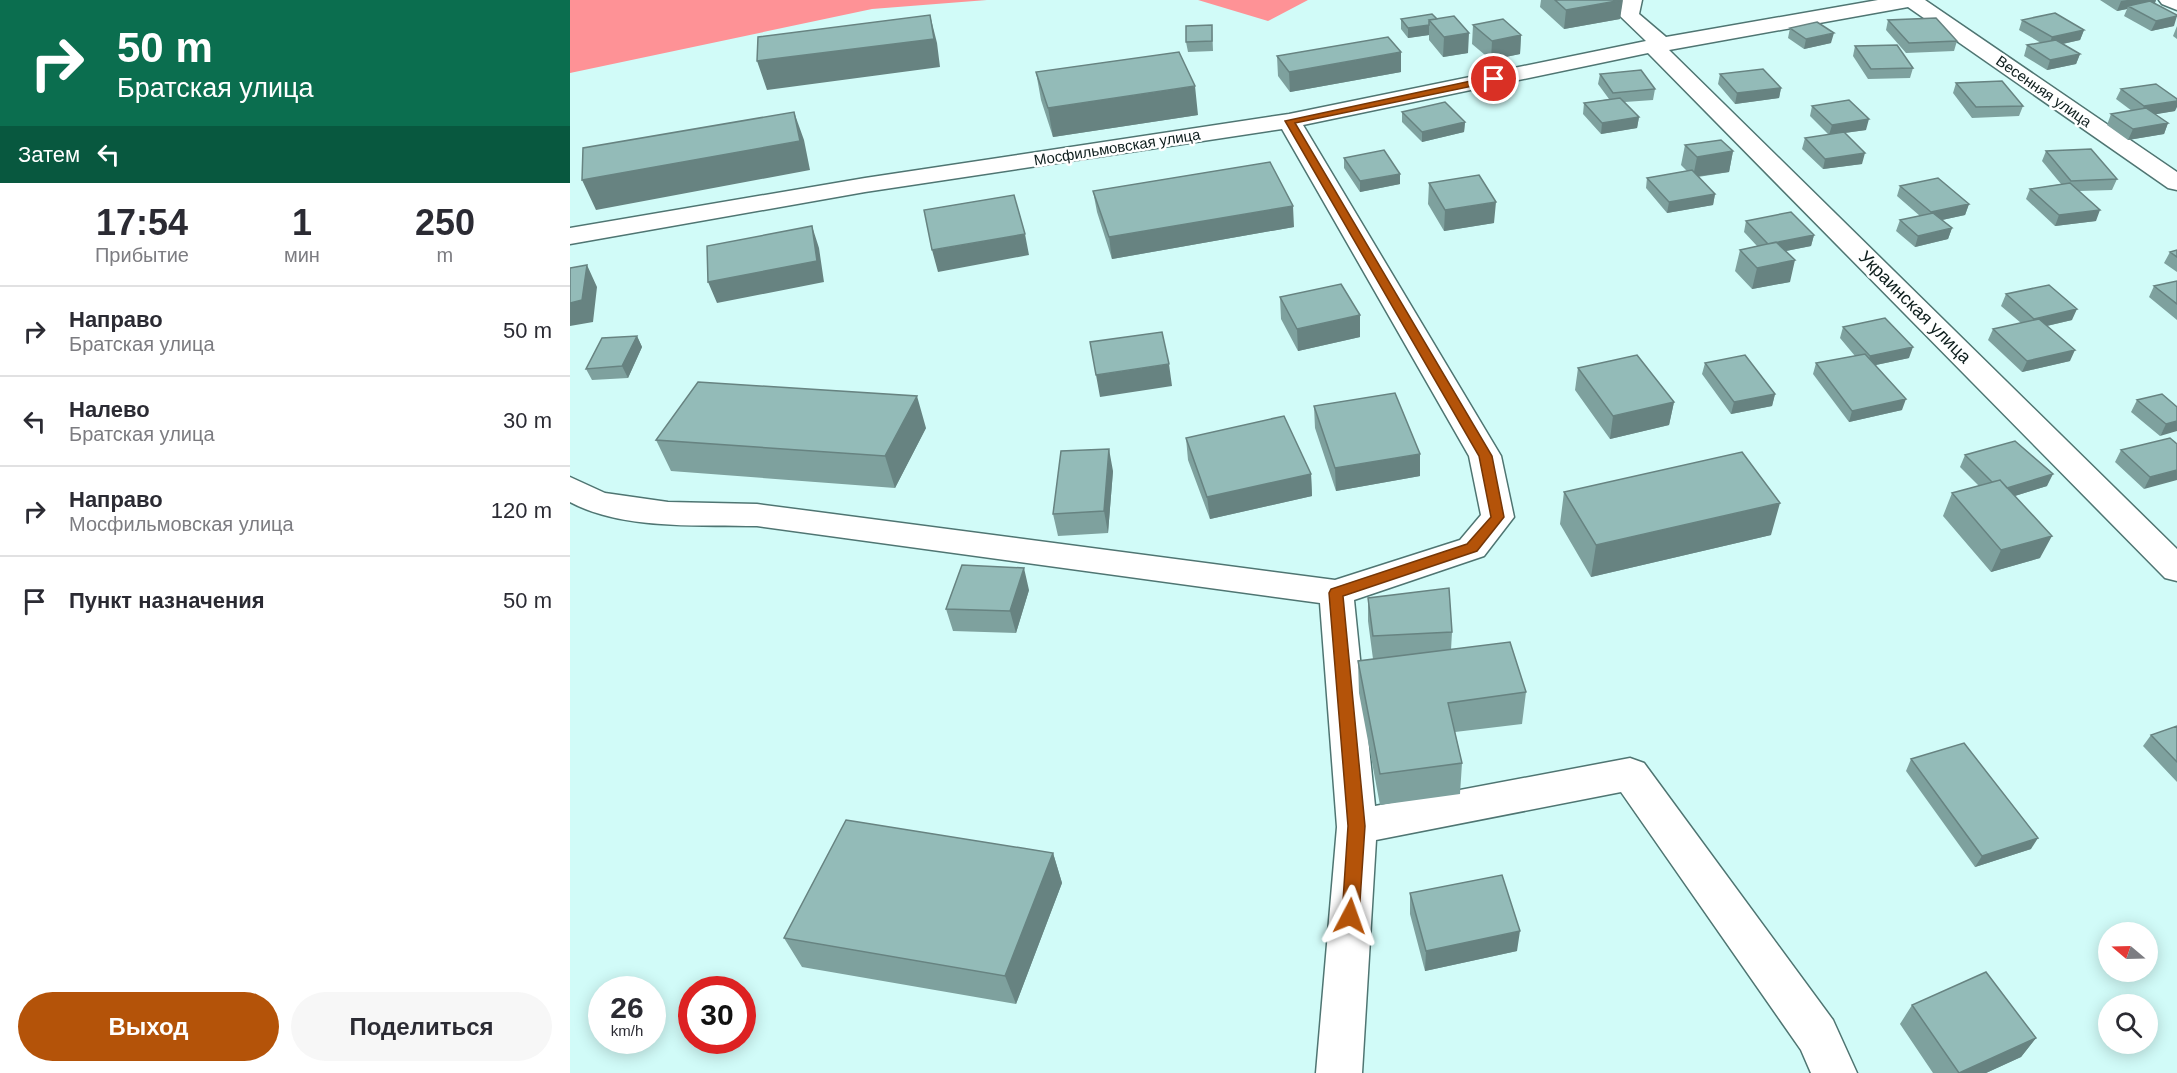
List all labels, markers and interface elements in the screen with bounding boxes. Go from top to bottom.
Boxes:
icon: right [18,24,96,102]
text: 50 m [117,24,213,71]
street label: Весенняя улица [1993,52,2095,131]
pin [1468,53,1519,104]
icon: arrive [1477,62,1510,95]
text: Братская улица [117,73,314,103]
street label: Мосфильмовская улица [1032,125,1202,169]
icon: left [92,138,125,171]
text: Затем [18,142,80,167]
text: 17:54 [96,202,188,243]
text: 1 [292,202,312,243]
text: 250 [415,202,475,243]
text: Прибытие [95,244,189,266]
text: мин [284,244,320,266]
text: m [437,244,453,266]
street label: Украинская улица [1855,247,1976,368]
text: Направо [69,307,163,332]
icon: right [18,315,51,348]
text: 50 m [503,318,552,343]
text: Братская улица [69,333,215,355]
text: Налево [69,397,150,422]
icon: left [18,405,51,438]
text: 30 m [503,408,552,433]
text: Братская улица [69,423,215,445]
text: Направо [69,487,163,512]
icon: right [18,495,51,528]
text: 120 m [491,498,552,523]
text: Мосфильмовская улица [69,513,294,535]
icon: arrive [18,585,51,618]
text: Пункт назначения [69,588,265,613]
text: 50 m [503,588,552,613]
position arrow [1318,884,1382,948]
north arrow [2098,922,2158,982]
map controls [2098,922,2158,1054]
speed limit sign: 30 [678,976,756,1054]
text: 26 [610,991,644,1024]
button: Выход [18,992,279,1061]
button: Поделиться [291,992,552,1061]
button: search [2098,994,2158,1054]
text: km/h [611,1022,643,1039]

